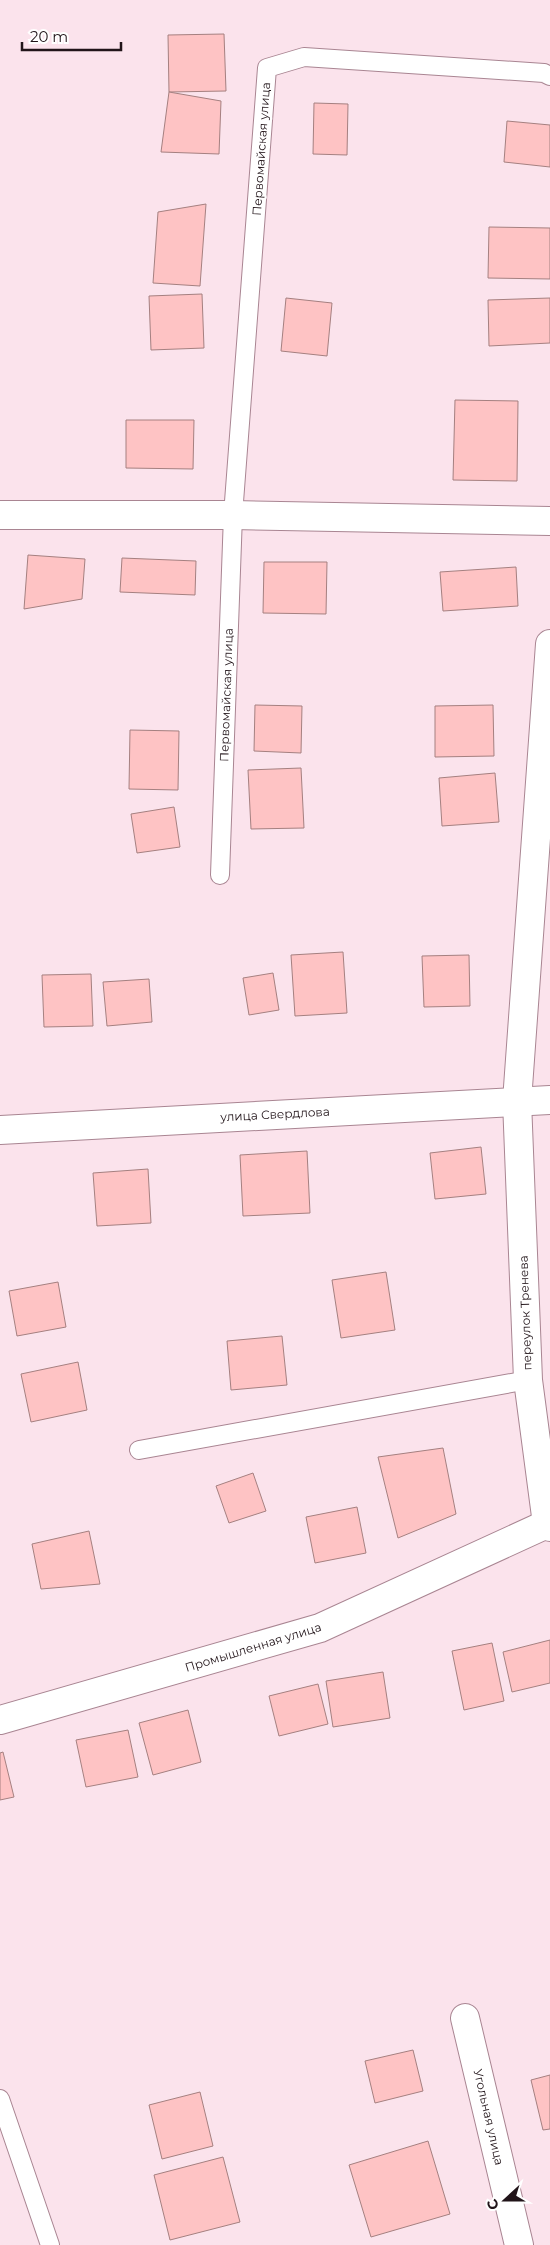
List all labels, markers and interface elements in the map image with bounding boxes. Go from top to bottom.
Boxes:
scale bar [22,20,121,52]
text: 20 m [30,27,68,46]
street label: Первомайская улица [249,82,273,216]
street label: Первомайская улица [216,628,236,762]
street label: улица Свердлова [219,1104,330,1124]
street label: переулок Тренева [515,1255,535,1371]
street label: Промышленная улица [183,1619,323,1675]
street label: Угольная улица [471,2068,507,2166]
north arrow [480,2175,530,2225]
text: С [483,2197,503,2213]

